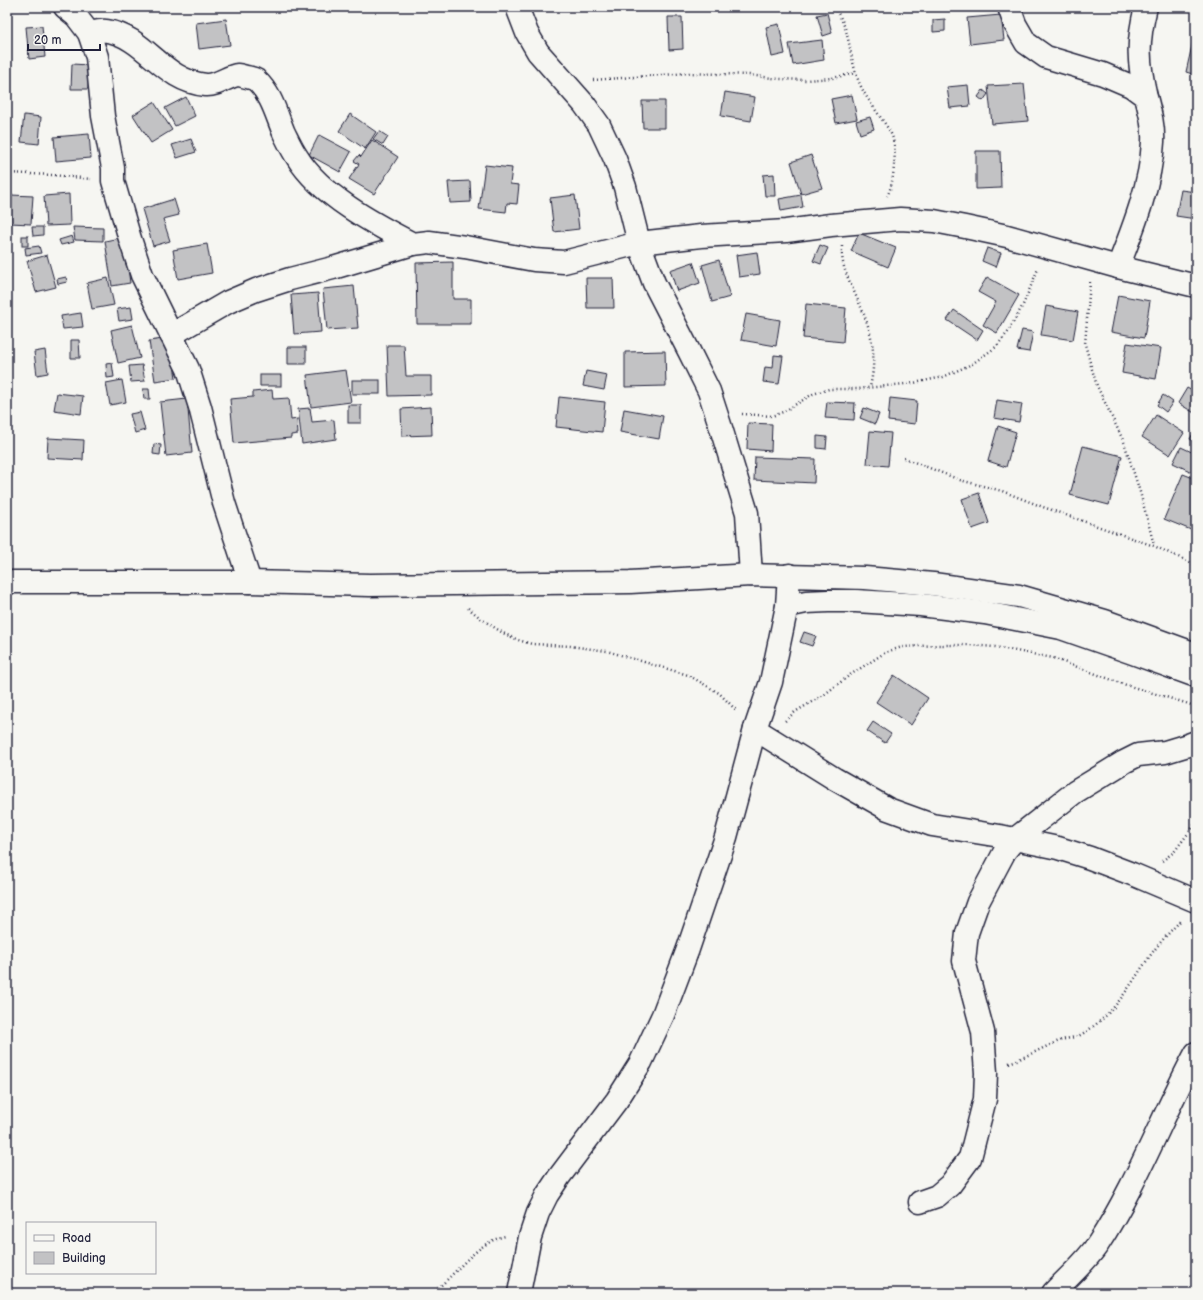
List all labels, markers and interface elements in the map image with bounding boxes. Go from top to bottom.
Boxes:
scale bar [28,26,100,52]
text: 20 m [34,33,61,48]
legend [26,1222,156,1274]
text: Road [62,1231,91,1246]
text: Building [62,1251,106,1266]

